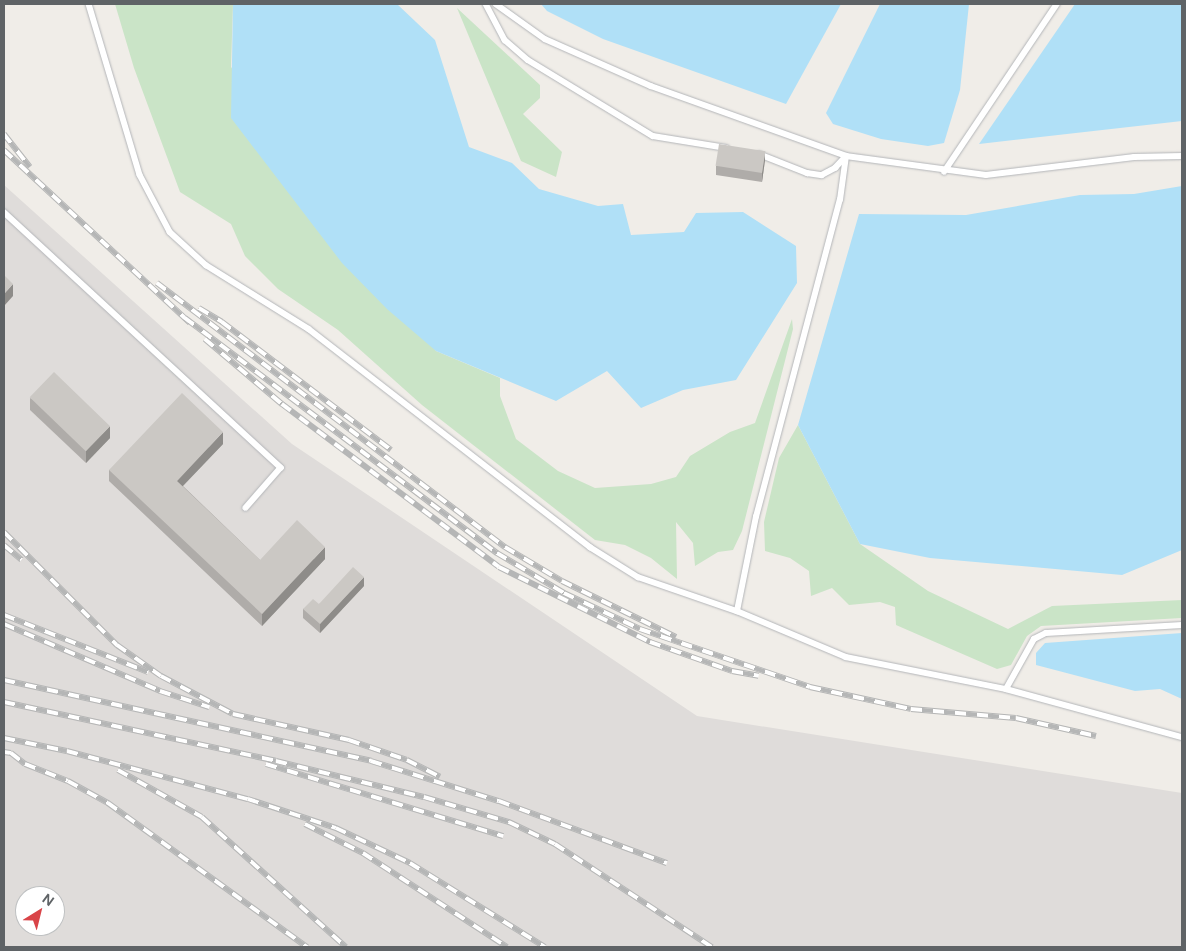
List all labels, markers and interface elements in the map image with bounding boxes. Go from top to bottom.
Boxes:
north arrow [15,886,65,936]
text: N [39,889,58,910]

